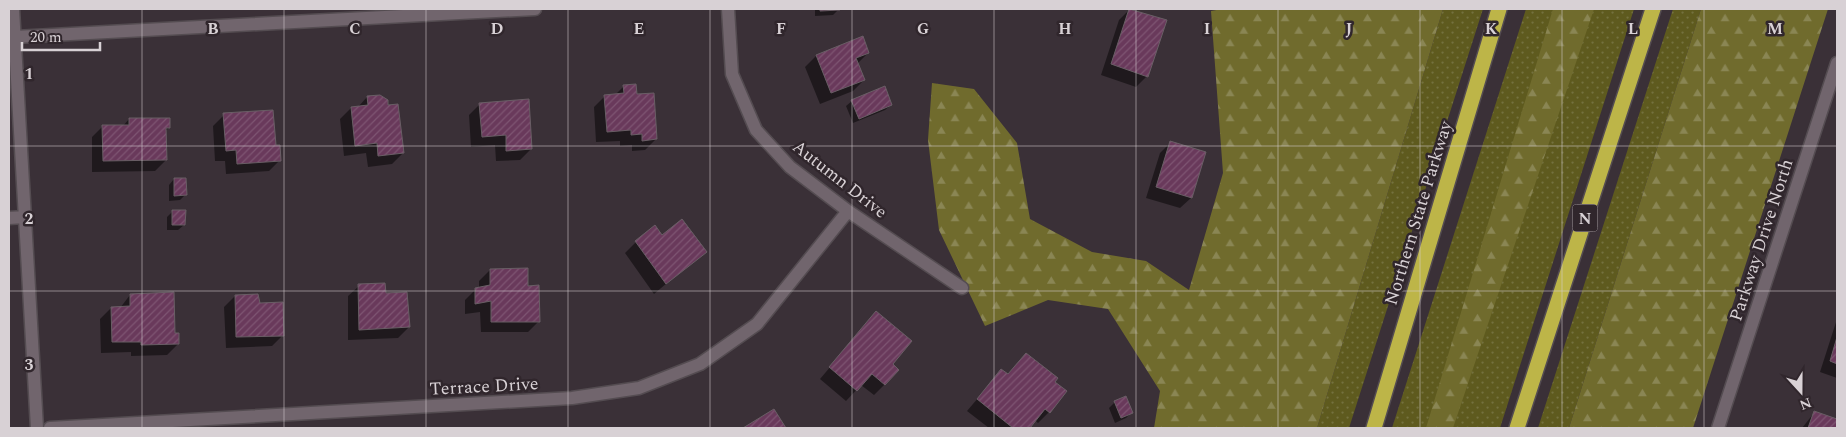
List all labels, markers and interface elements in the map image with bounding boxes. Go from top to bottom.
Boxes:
text: B [207,17,219,41]
text: C [349,17,361,41]
text: D [491,17,504,41]
text: E [634,17,644,41]
text: F [776,17,786,41]
text: G [917,17,929,41]
text: H [1058,17,1072,41]
text: I [1204,17,1210,41]
text: J [1346,17,1353,41]
text: K [1485,17,1498,41]
text: L [1628,17,1638,41]
text: M [1767,17,1783,41]
scale bar [22,20,100,52]
text: 20 m [30,26,62,49]
text: 1 [25,62,33,86]
street label: Northern State Parkway [1378,116,1460,309]
street label: Autumn Drive [786,134,893,225]
street label: Parkway Drive North [1722,156,1800,325]
road number: N [1572,204,1598,232]
text: 2 [25,207,34,231]
text: 3 [25,353,34,377]
north arrow [1776,367,1826,417]
street label: Terrace Drive [429,370,539,403]
text: N [1796,392,1815,416]

